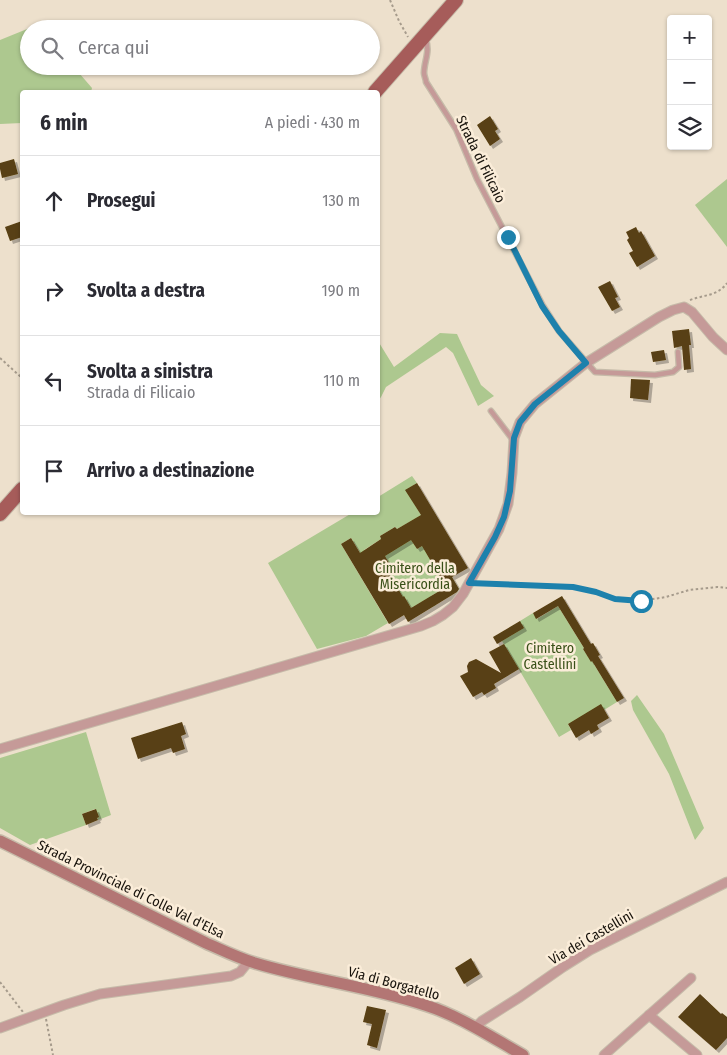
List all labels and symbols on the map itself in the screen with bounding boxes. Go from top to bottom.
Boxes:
street label: Strada di Filicaio [452,113,509,206]
route end [497,226,520,249]
park label: Cimitero della Misericordia [375,560,455,593]
route start [630,590,653,613]
park label: Cimitero Castellini [524,640,576,673]
street label: Strada Provinciale di Colle Val d'Elsa [34,837,227,942]
street label: Via dei Castellini [546,906,637,969]
street label: Via di Borgatello [346,963,441,1004]

